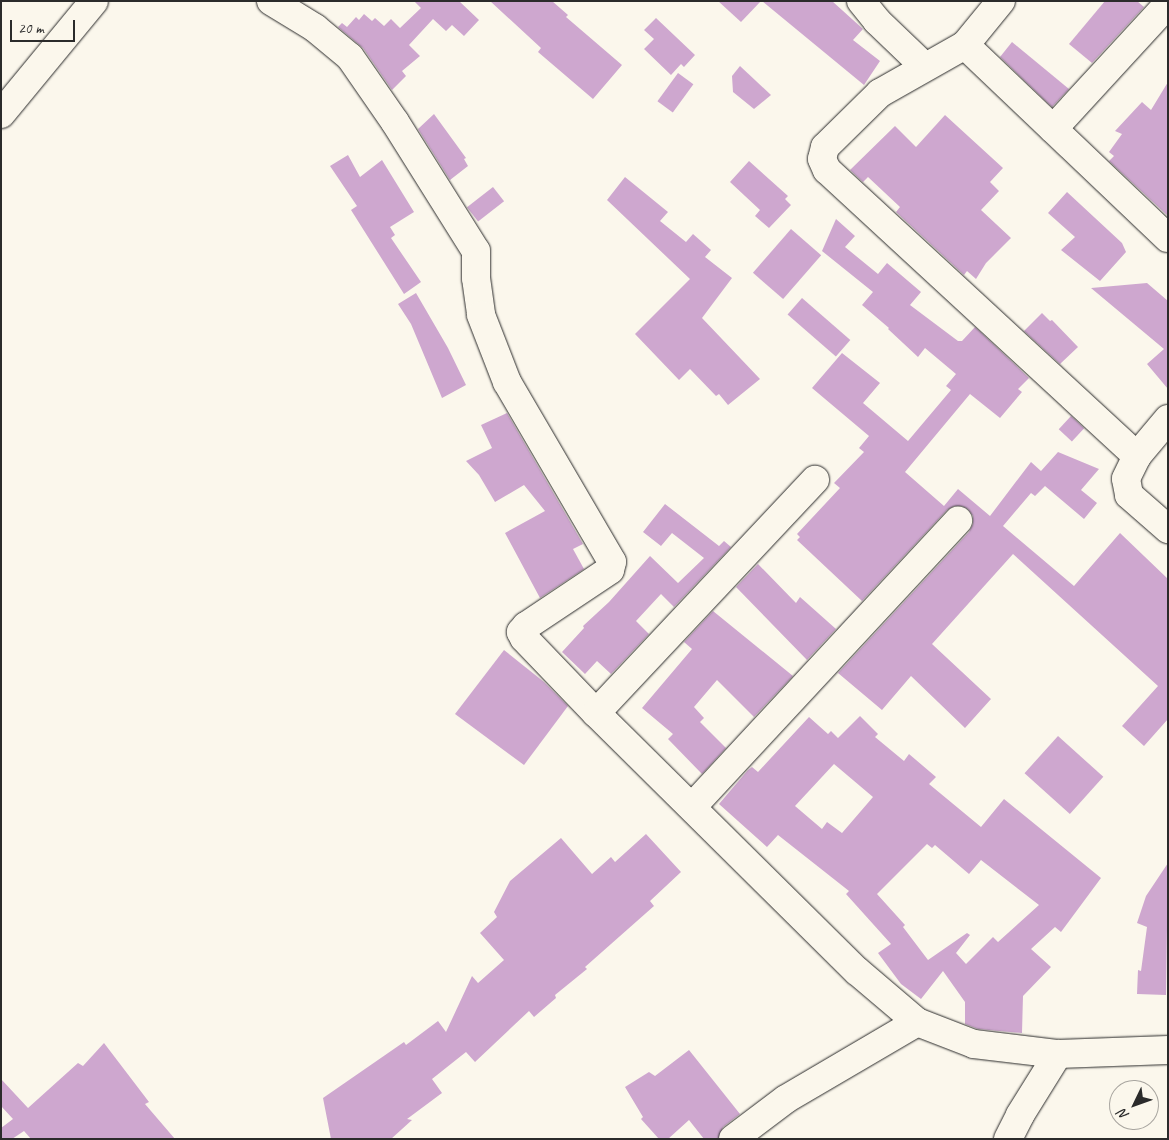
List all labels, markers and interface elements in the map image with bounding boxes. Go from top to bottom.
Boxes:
scale bar [12,10,78,42]
text: 20 m [18,19,44,38]
north arrow [1109,1080,1159,1130]
text: N [1114,1106,1132,1124]

